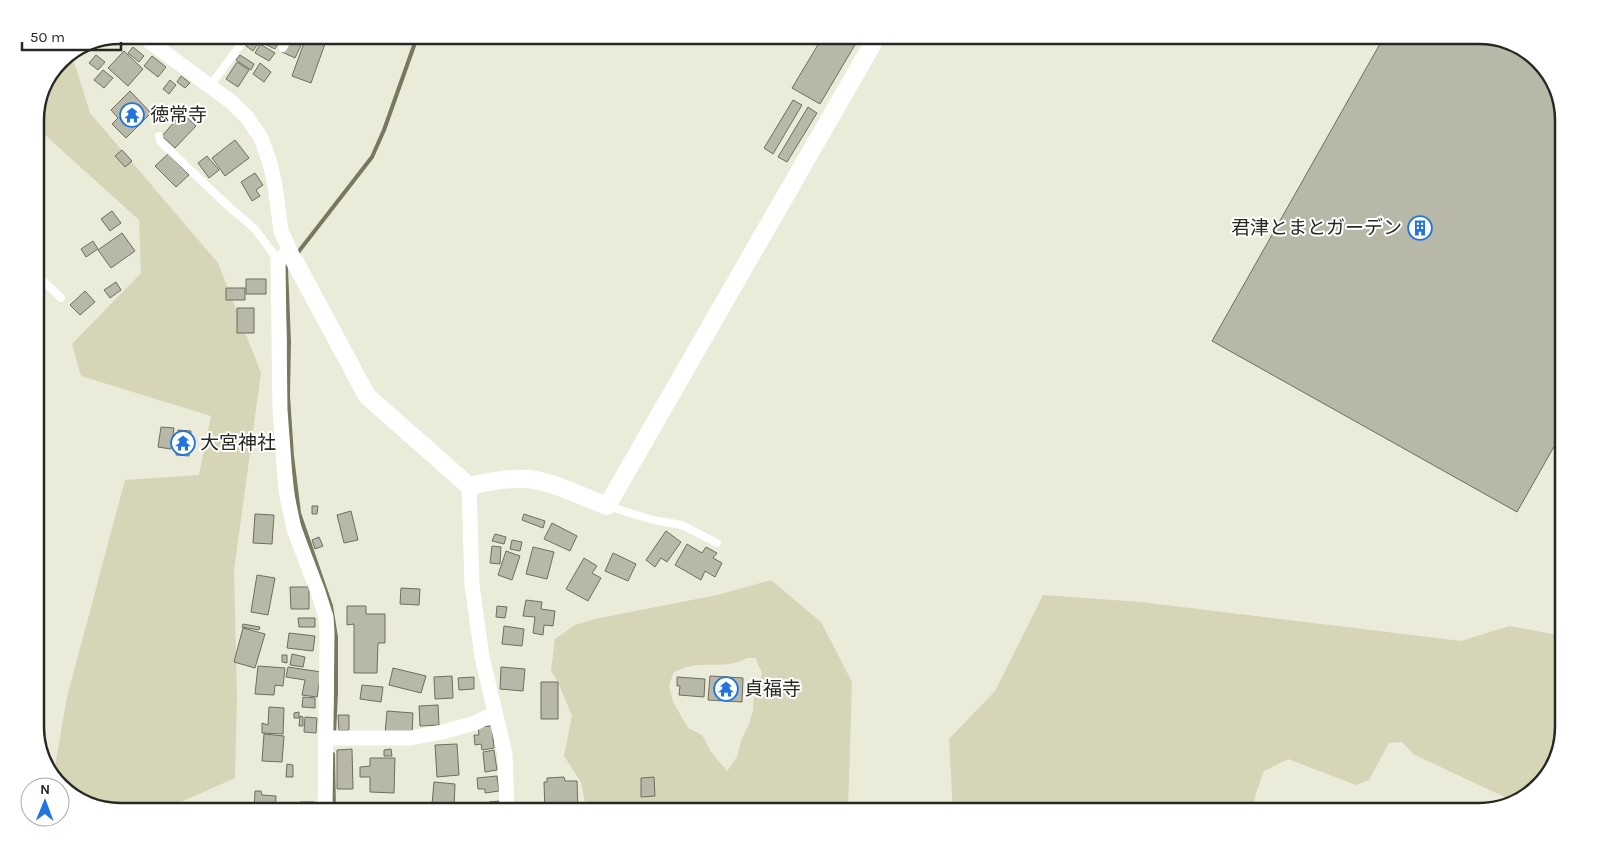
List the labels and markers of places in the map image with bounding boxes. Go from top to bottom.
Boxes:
temple icon: 徳常寺 [119,102,145,128]
place label: 徳常寺 [150,104,207,126]
building icon: 君津とまとガーデン [1407,215,1433,241]
place label: 君津とまとガーデン [1231,217,1402,239]
temple icon: 大宮神社 [170,430,196,456]
place label: 大宮神社 [200,432,276,454]
temple icon: 貞福寺 [713,676,739,702]
place label: 貞福寺 [744,678,801,700]

